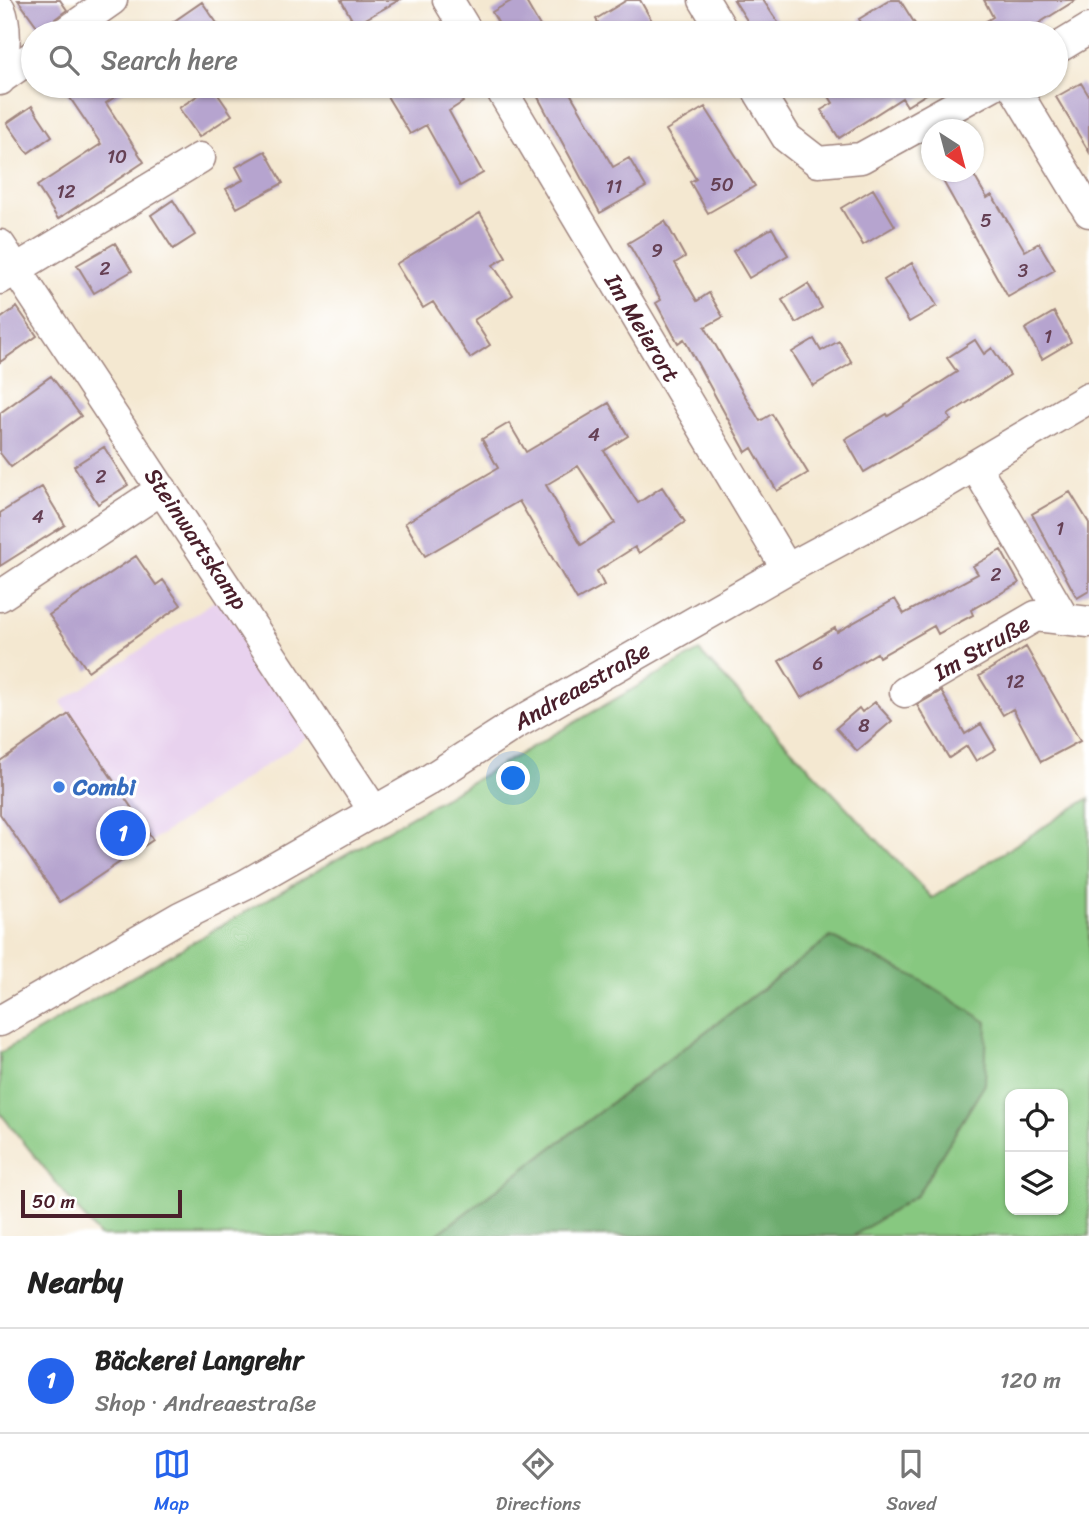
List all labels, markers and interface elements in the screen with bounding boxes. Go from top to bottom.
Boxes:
search box [21,21,1068,98]
text: Search here [101,37,238,83]
icon: search [45,41,83,79]
north arrow [921,119,984,182]
house number: 10 [107,140,127,173]
house number: 50 [710,168,734,201]
house number: 11 [606,170,622,203]
house number: 12 [56,175,76,208]
house number: 5 [980,204,992,237]
house number: 9 [651,234,663,267]
house number: 2 [100,252,111,285]
house number: 3 [1018,254,1029,287]
street label: Im Meierort [593,265,691,391]
house number: 1 [1044,320,1052,353]
house number: 4 [588,418,600,451]
street label: Steinwartskamp [133,459,259,619]
house number: 2 [96,460,107,493]
house number: 4 [32,500,44,533]
house number: 1 [1056,512,1064,545]
house number: 2 [991,558,1002,591]
street label: Im Struße [925,603,1039,693]
street label: Andreaestraße [505,630,659,742]
house number: 6 [813,647,823,680]
house number: 12 [1005,665,1025,698]
house number: 8 [858,709,870,742]
your location [496,761,530,795]
place label: Combi [72,767,137,808]
marker: Combi [51,779,67,795]
pin: 1 [100,807,146,859]
map controls [1005,1089,1068,1215]
button: locate [1005,1089,1068,1152]
button: layers [1005,1152,1068,1215]
text: 50 m [32,1185,75,1218]
scale bar [21,1187,182,1219]
text: Nearby [28,1255,123,1309]
text: Bäckerei Langrehr [95,1337,303,1383]
text: 1 [46,1360,56,1401]
text: 120 m [1000,1360,1061,1401]
text: Shop · Andreaestraße [95,1383,316,1424]
tab: Map [153,1445,191,1520]
tab: Directions [496,1445,581,1520]
tab: Saved [886,1445,936,1520]

